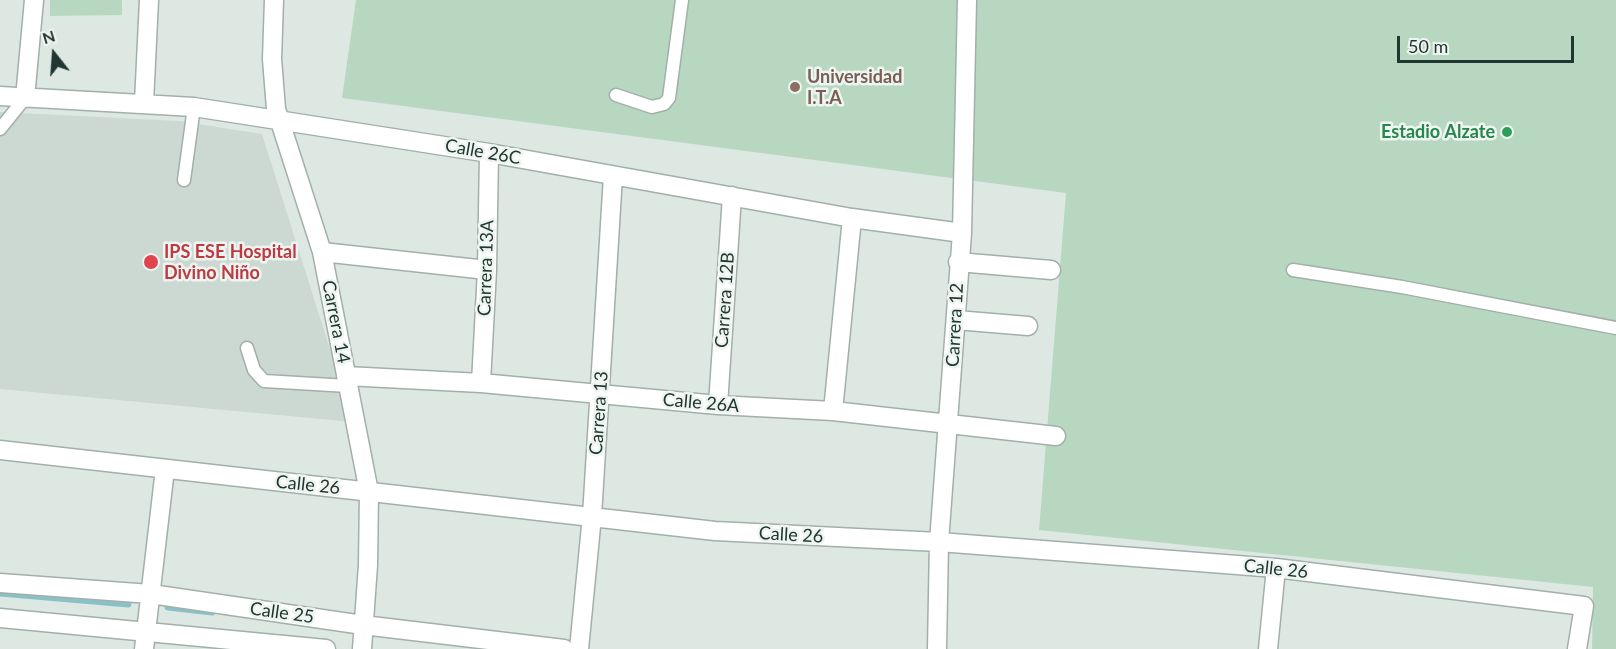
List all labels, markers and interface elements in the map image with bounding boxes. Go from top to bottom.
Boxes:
north arrow [24,24,84,84]
scale bar [1400,24,1577,62]
text: N [40,25,57,47]
text: 50 m [1408,35,1448,57]
place label: Universidad I.T.A [807,66,902,109]
marker: Universidad I.T.A [788,80,802,94]
place label: Estadio Alzate [1381,121,1495,143]
marker: Estadio Alzate [1500,125,1514,139]
street label: Calle 26C [443,135,523,169]
street label: Carrera 13A [474,220,498,316]
place label: IPS ESE Hospital Divino Niño [164,241,297,284]
street label: Carrera 12B [711,252,739,348]
marker: IPS ESE Hospital Divino Niño [142,253,160,271]
street label: Carrera 14 [317,279,355,365]
street label: Carrera 12 [942,282,968,368]
street label: Carrera 13 [585,370,613,456]
street label: Calle 26A [662,389,740,417]
street label: Calle 26 [275,471,341,499]
street label: Calle 26 [758,523,824,547]
street label: Calle 26 [1243,555,1309,583]
street label: Calle 25 [249,598,315,628]

